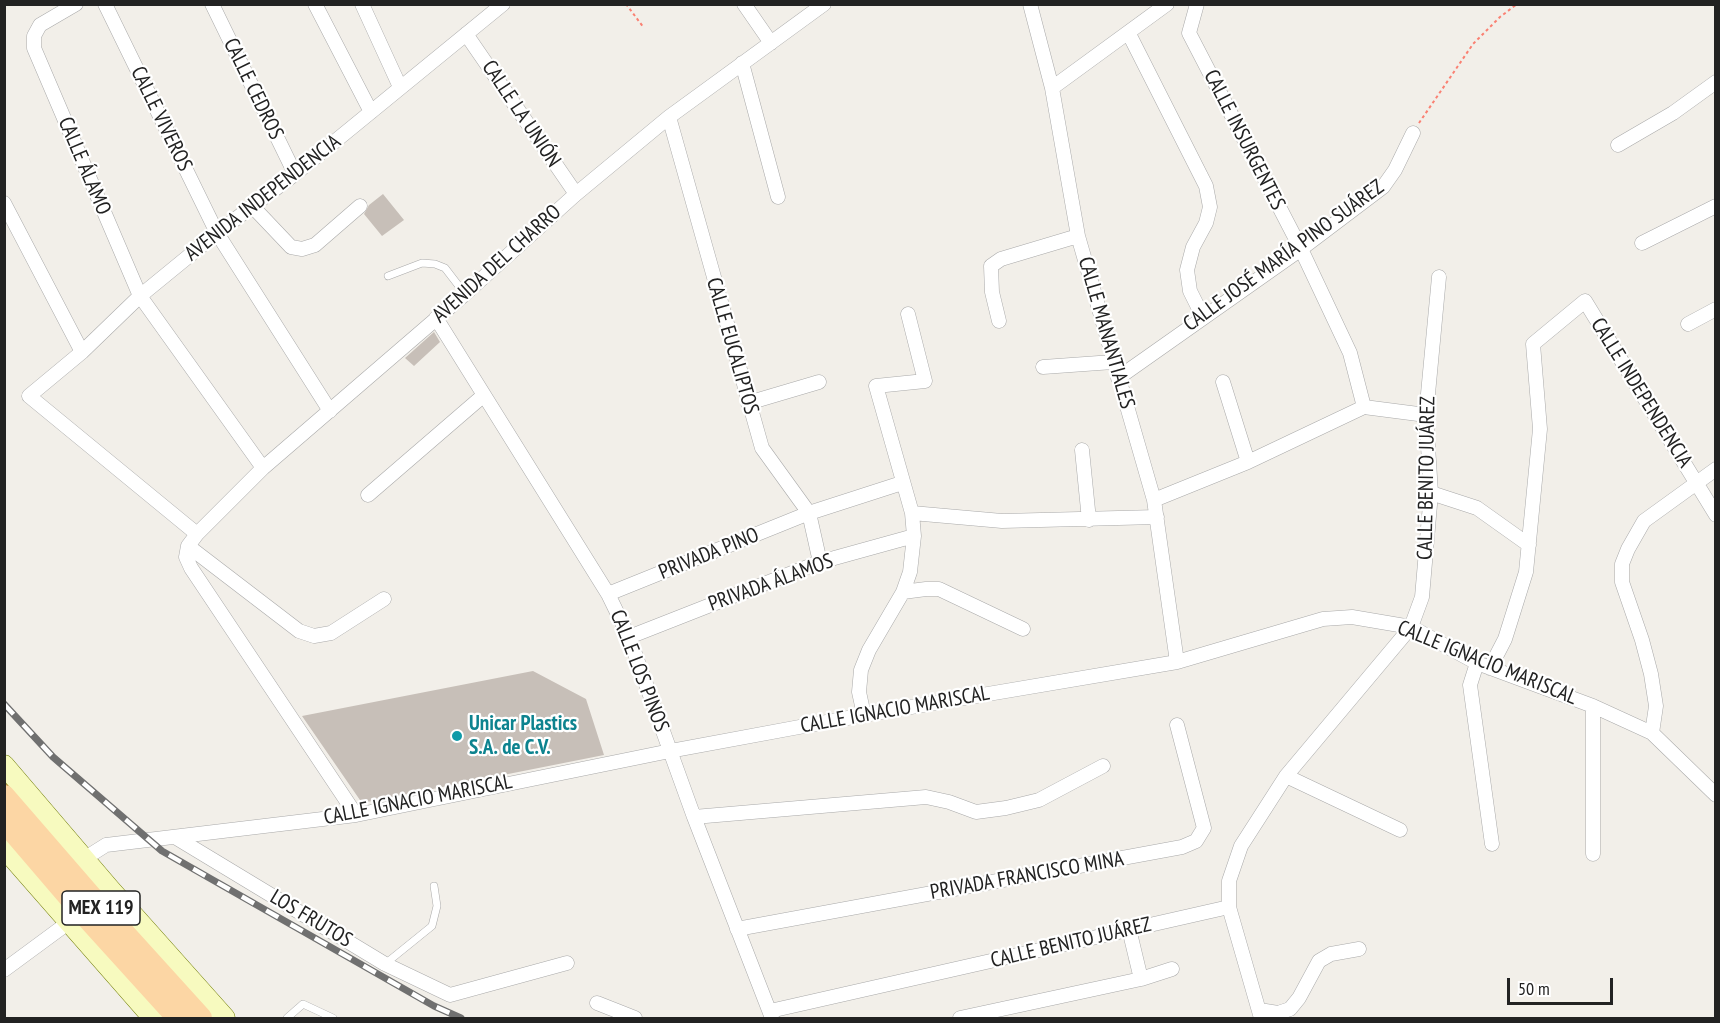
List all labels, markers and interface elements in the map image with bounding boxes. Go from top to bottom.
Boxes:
street label: CALLE CEDROS [218,34,288,144]
street label: CALLE LA UNIÓN [476,56,566,172]
street label: CALLE VIVEROS [125,63,197,175]
street label: CALLE INSURGENTES [1198,66,1290,214]
street label: CALLE ÁLAMO [52,113,116,219]
street label: AVENIDA INDEPENDENCIA [180,129,346,267]
street label: CALLE JOSÉ MARÍA PINO SUÁREZ [1179,175,1389,337]
street label: AVENIDA DEL CHARRO [428,200,566,328]
street label: CALLE MANANTIALES [1072,254,1140,412]
street label: CALLE EUCALIPTOS [700,275,764,417]
street label: CALLE INDEPENDENCIA [1585,314,1697,472]
street label: CALLE BENITO JUÁREZ [1413,396,1441,560]
street label: PRIVADA PINO [655,523,763,585]
street label: PRIVADA ÁLAMOS [705,549,837,617]
street label: CALLE LOS PINOS [604,606,674,736]
street label: CALLE IGNACIO MARISCAL [1394,615,1580,711]
street label: CALLE IGNACIO MARISCAL [799,681,991,739]
place label: Unicar Plastics S.A. de C.V. [469,711,577,761]
marker: Unicar Plastics S.A. de C.V. [450,729,464,743]
street label: CALLE IGNACIO MARISCAL [322,769,514,831]
street label: PRIVADA FRANCISCO MINA [928,847,1126,905]
street label: LOS FRUTOS [265,885,357,953]
road number: MEX 119 [62,891,140,925]
street label: CALLE BENITO JUÁREZ [988,912,1154,974]
scale bar [1510,966,1616,1004]
text: 50 m [1518,977,1550,1000]

